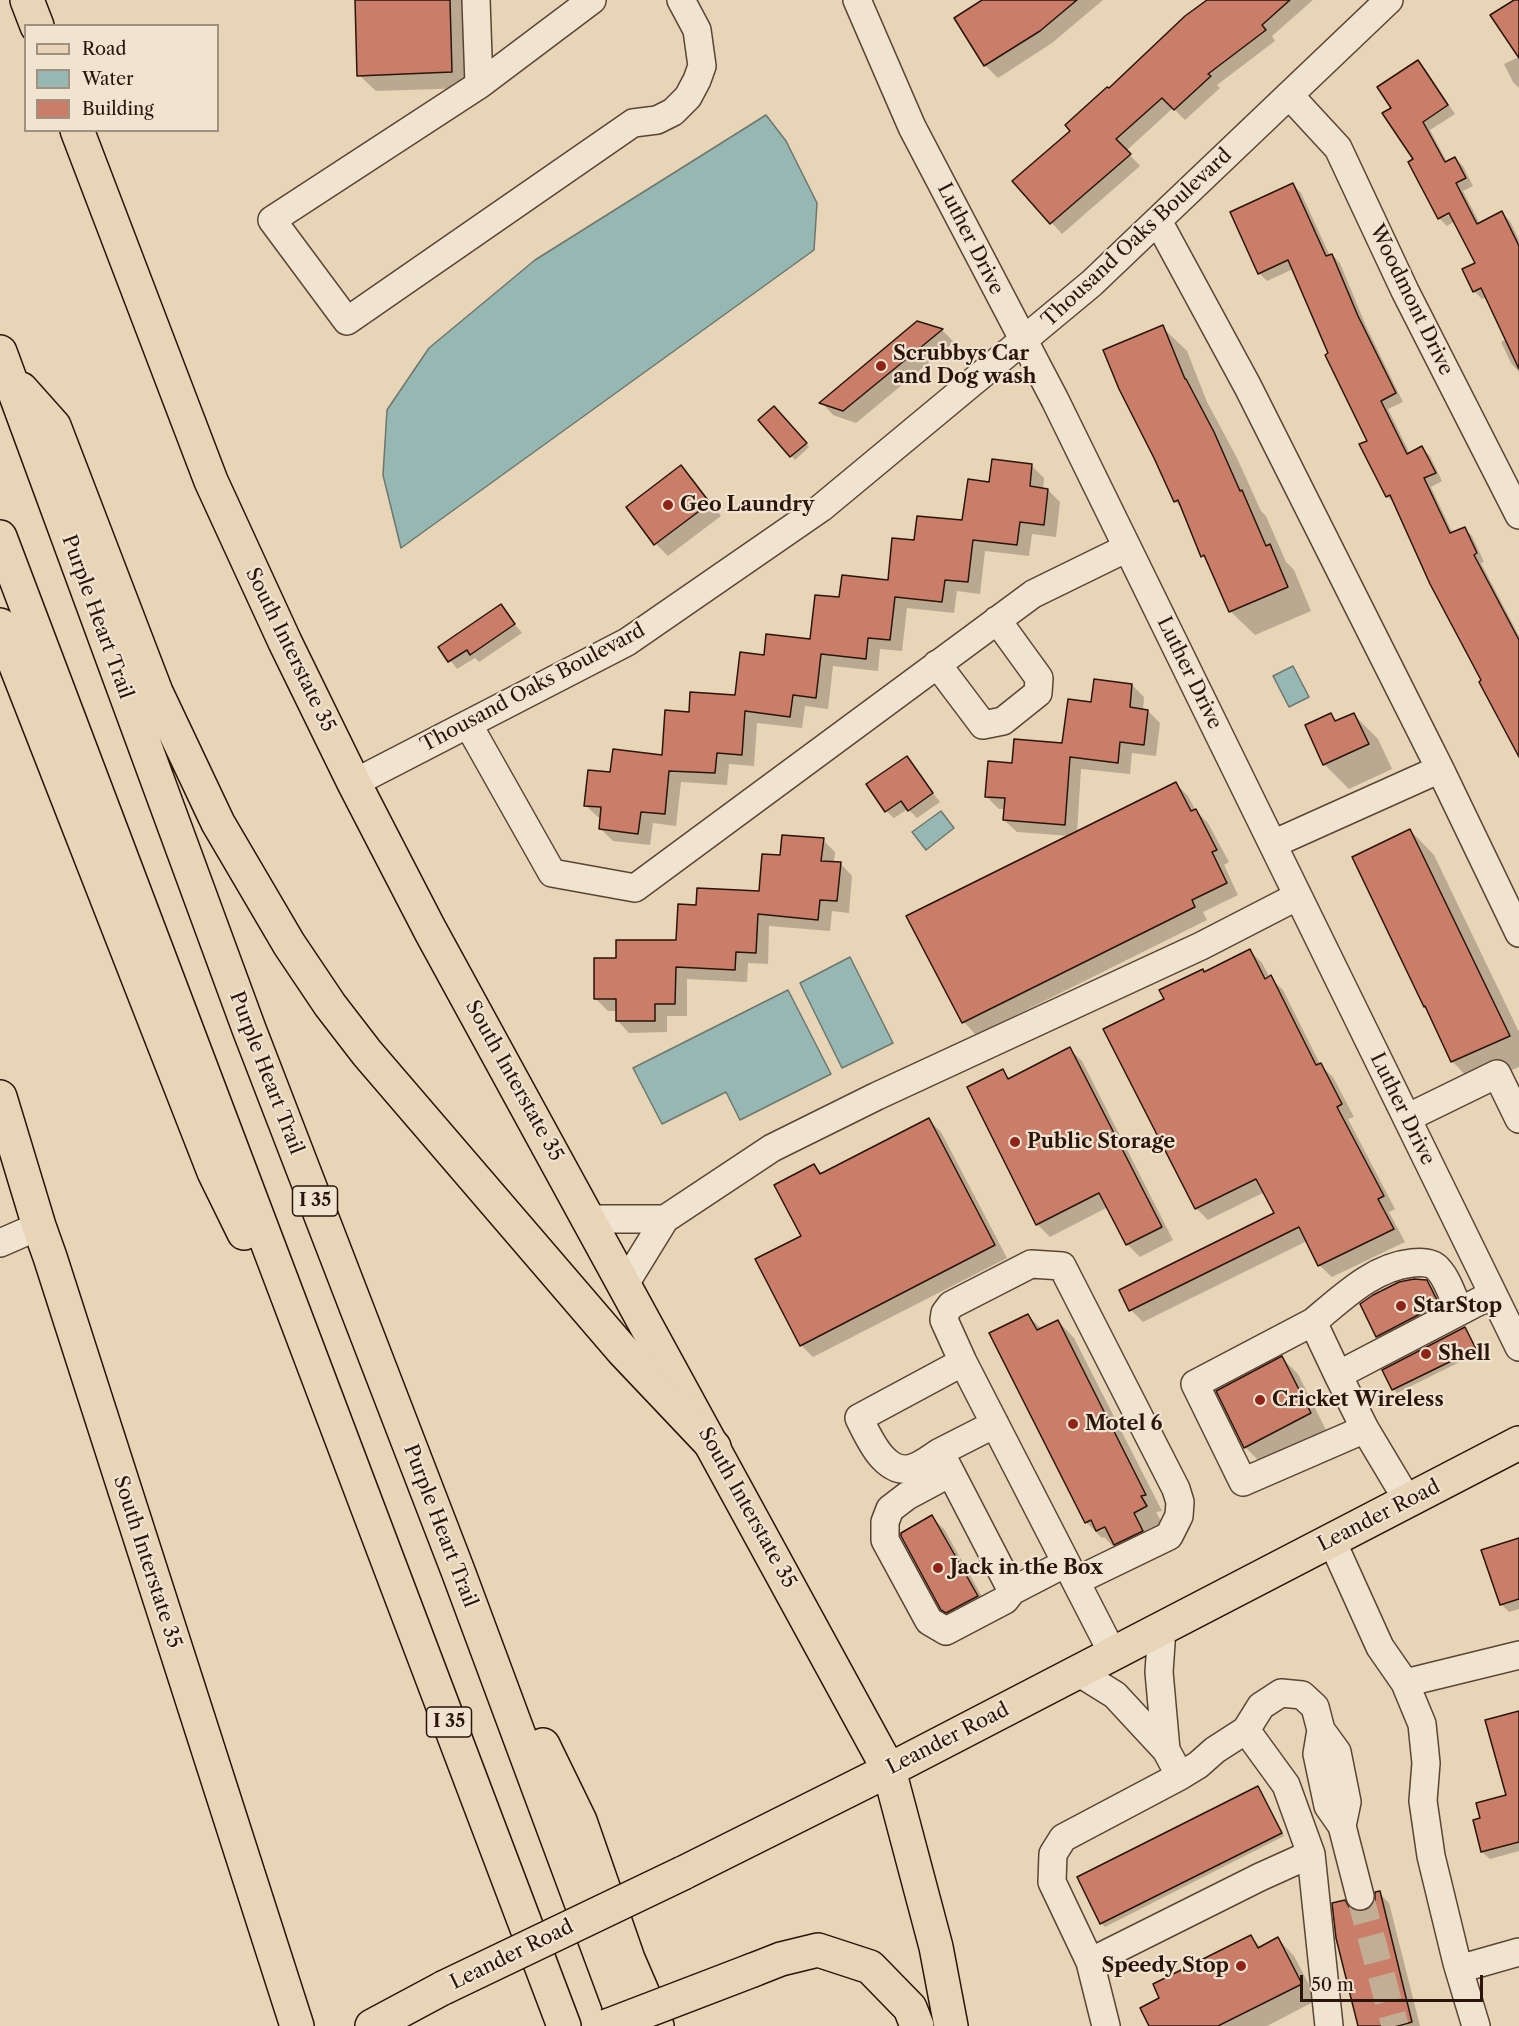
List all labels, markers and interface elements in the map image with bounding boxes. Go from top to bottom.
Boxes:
legend [24,24,219,132]
text: Road [82,38,127,60]
text: Water [82,68,134,90]
text: Building [82,98,154,120]
street label: Thousand Oaks Boulevard [1037,144,1237,332]
street label: Luther Drive [932,179,1008,299]
street label: Woodmont Drive [1364,221,1458,379]
place label: Scrubbys Car and Dog wash [893,342,1036,389]
marker: Scrubbys Car and Dog wash [874,359,888,373]
place label: Geo Laundry [680,493,814,517]
marker: Geo Laundry [661,498,675,512]
street label: Purple Heart Trail [56,532,138,702]
street label: South Interstate 35 [240,564,340,736]
street label: Luther Drive [1151,613,1227,733]
street label: Thousand Oaks Boulevard [417,619,649,757]
street label: Purple Heart Trail [224,988,308,1158]
street label: South Interstate 35 [460,997,568,1165]
street label: Luther Drive [1364,1049,1440,1169]
place label: Public Storage [1027,1130,1175,1154]
marker: Public Storage [1008,1135,1022,1149]
road number: I 35 [292,1186,338,1216]
place label: StarStop [1413,1294,1502,1318]
marker: StarStop [1394,1299,1408,1313]
place label: Shell [1438,1342,1491,1366]
marker: Shell [1419,1347,1433,1361]
place label: Cricket Wireless [1272,1388,1444,1412]
marker: Cricket Wireless [1253,1393,1267,1407]
place label: Motel 6 [1085,1412,1162,1436]
marker: Motel 6 [1066,1417,1080,1431]
street label: South Interstate 35 [693,1424,801,1592]
street label: Purple Heart Trail [398,1441,482,1611]
street label: South Interstate 35 [108,1473,186,1651]
street label: Leander Road [1314,1475,1444,1557]
place label: Jack in the Box [950,1556,1103,1580]
marker: Jack in the Box [931,1561,945,1575]
street label: Leander Road [883,1698,1013,1780]
road number: I 35 [426,1707,472,1737]
street label: Leander Road [447,1915,577,1995]
place label: Speedy Stop [1102,1954,1229,1978]
marker: Speedy Stop [1234,1959,1248,1973]
scale bar [1303,1963,1486,2001]
text: 50 m [1311,1974,1354,1996]

